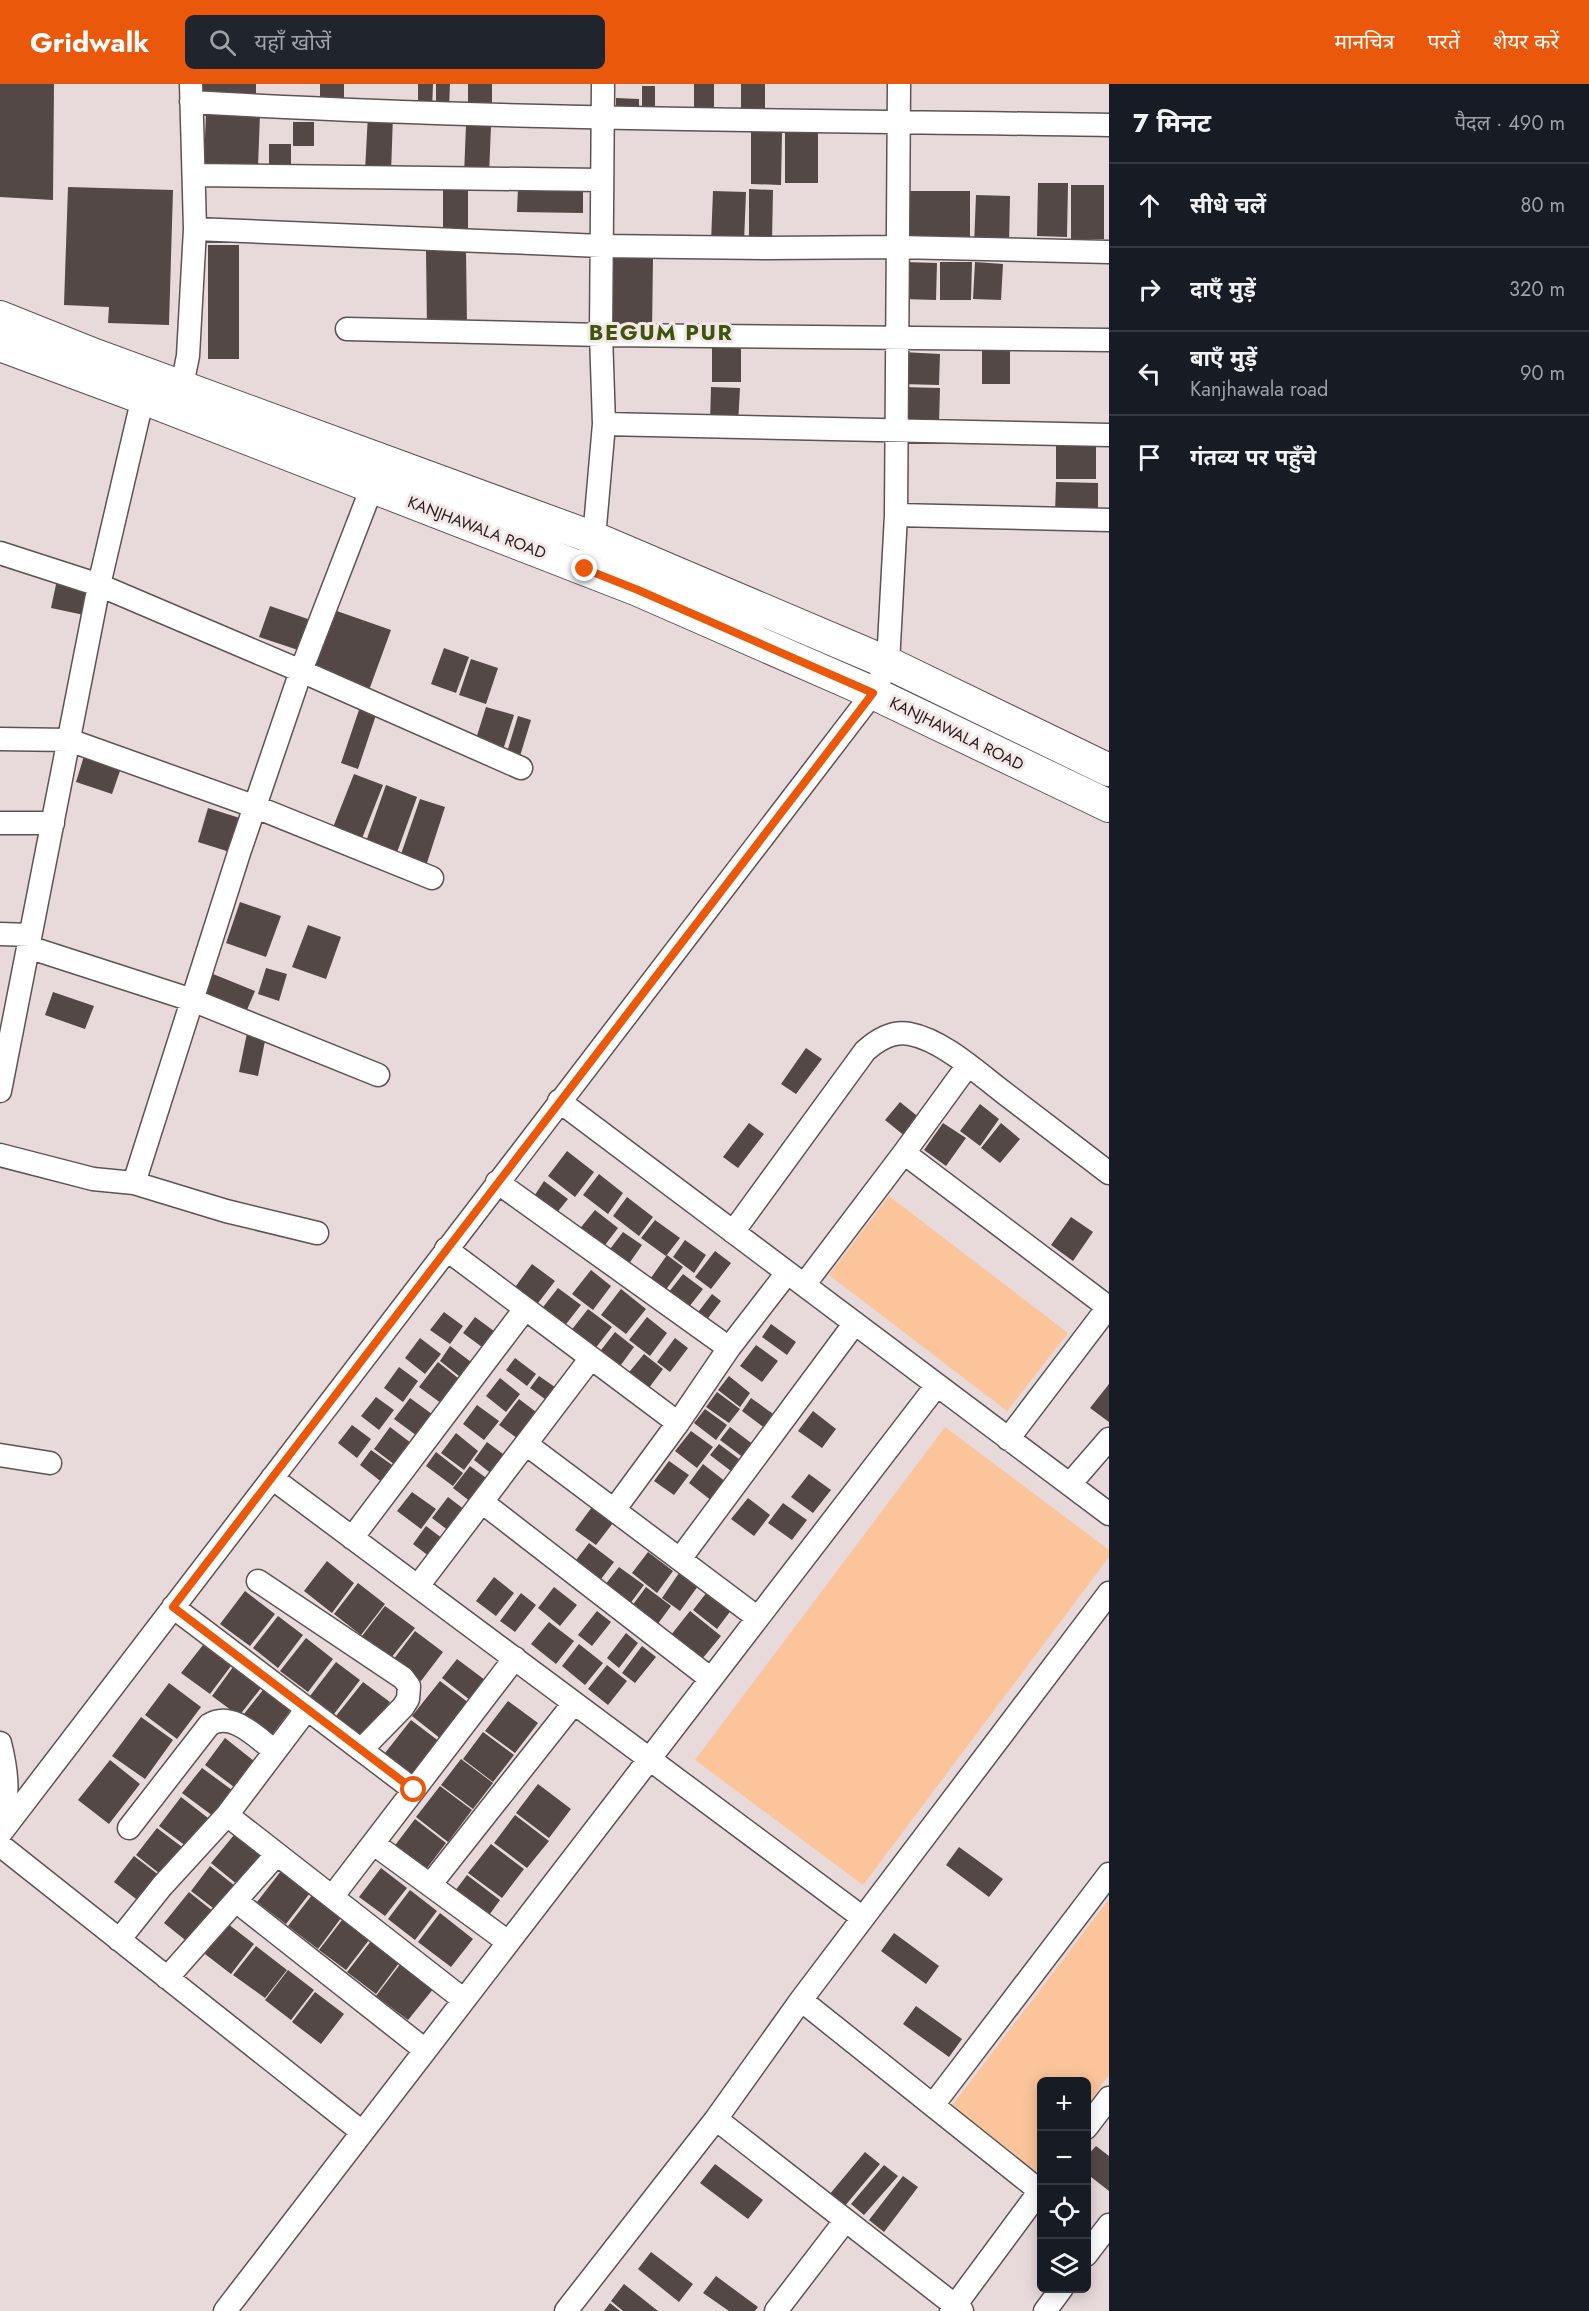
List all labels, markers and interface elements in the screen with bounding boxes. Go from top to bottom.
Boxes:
search box [185,15,605,69]
text: Gridwalk [30,22,149,63]
icon: search [206,26,239,59]
text: यहाँ खोजें [254,26,331,58]
text: मानचित्र [1334,27,1394,57]
text: परतें [1427,27,1460,57]
text: शेयर करें [1493,27,1559,57]
text: 7 मिनट [1133,104,1211,142]
text: पैदल · 490 m [1455,109,1565,138]
icon: ahead [1133,189,1166,222]
text: सीधे चलें [1190,189,1266,221]
text: 80 m [1520,191,1565,220]
icon: right [1133,273,1166,306]
text: दाएँ मुड़ें [1190,273,1256,305]
text: 320 m [1509,275,1565,304]
district label: BEGUM PUR [589,316,733,348]
text: बाएँ मुड़ें [1190,342,1257,374]
icon: left [1133,357,1166,390]
text: 90 m [1520,359,1565,388]
text: Kanjhawala road [1190,375,1328,404]
icon: arrive [1133,441,1166,474]
text: गंतव्य पर पहुँचे [1190,441,1316,473]
street label: KANJHAWALA ROAD [404,490,550,565]
route end [571,555,597,581]
street label: KANJHAWALA ROAD [886,691,1028,776]
route start [400,1776,426,1802]
map controls [1037,2077,1091,2293]
button: + [1037,2077,1091,2131]
button: − [1037,2131,1091,2185]
button: locate [1037,2185,1091,2239]
button: layers [1037,2239,1091,2293]

